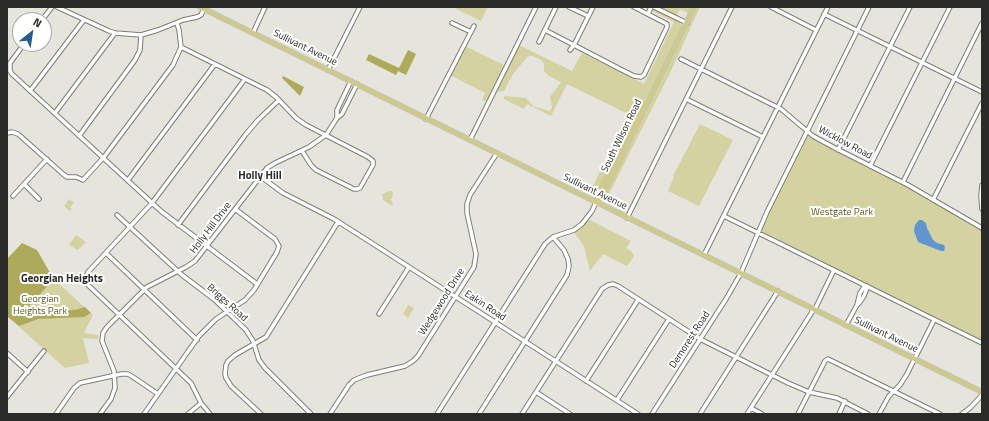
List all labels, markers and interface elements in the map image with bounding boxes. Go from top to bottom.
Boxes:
north arrow [12,12,52,52]
text: N [30,14,45,31]
street label: Sullivant Avenue [271,27,339,69]
street label: South Wilson Road [599,98,645,174]
street label: Wicklow Road [816,124,874,162]
district label: Holly Hill [238,169,282,183]
street label: Sullivant Avenue [561,171,629,213]
street label: Holly Hill Drive [188,200,234,256]
park label: Westgate Park [811,207,873,219]
street label: Wedgewood Drive [417,266,467,338]
district label: Georgian Heights [21,272,103,286]
street label: Briggs Road [204,282,250,324]
street label: Eakin Road [462,288,508,324]
park label: Georgian Heights Park [13,294,67,318]
street label: Demorest Road [667,309,713,371]
street label: Sullivant Avenue [852,314,920,356]

